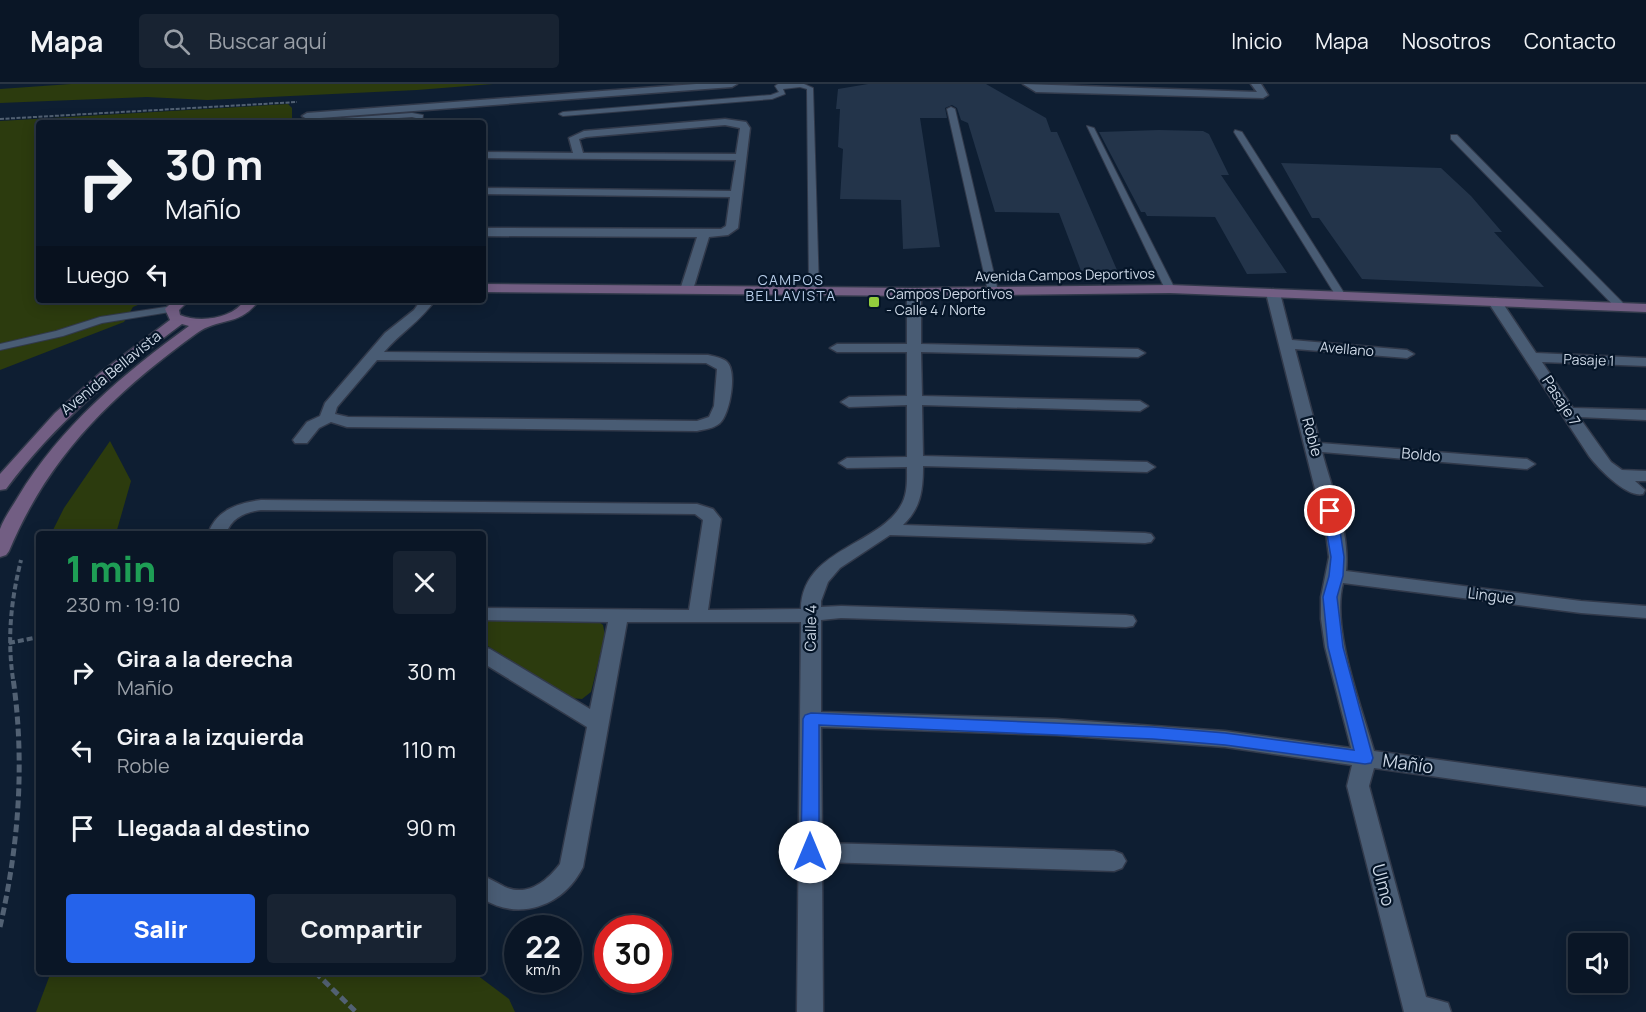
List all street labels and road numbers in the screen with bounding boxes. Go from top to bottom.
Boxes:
street label: Avenida Campos Deportivos [975,263,1155,286]
street label: Avenida Bellavista [56,326,165,420]
street label: Avellano [1319,337,1375,360]
street label: Pasaje 1 [1563,349,1615,370]
street label: Pasaje 7 [1537,371,1586,430]
street label: Roble [1297,415,1328,459]
street label: Boldo [1401,442,1442,467]
street label: Lingue [1467,582,1516,609]
street label: Calle 4 [800,604,821,652]
street label: Mañío [1381,748,1435,778]
street label: Ulmo [1367,861,1401,908]

